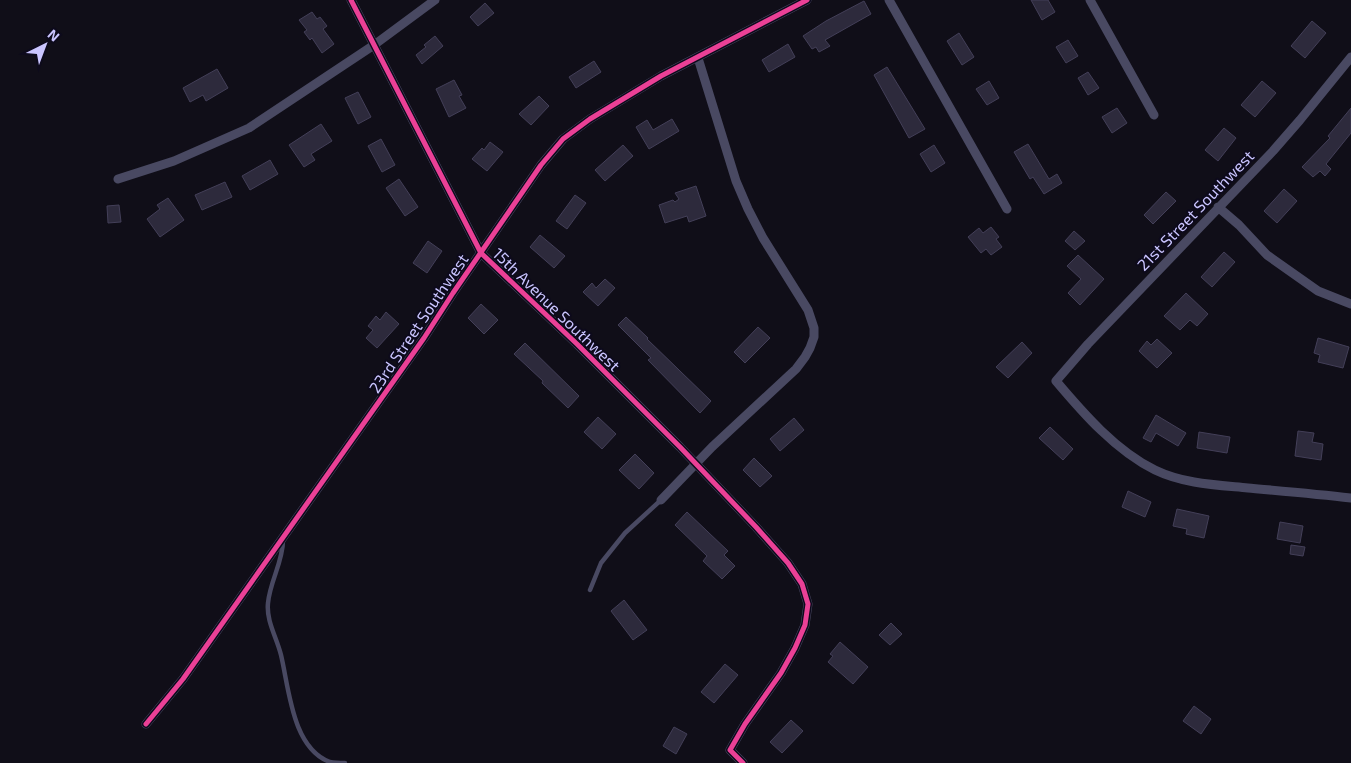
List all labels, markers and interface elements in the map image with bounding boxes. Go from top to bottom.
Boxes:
north arrow [20,20,70,70]
text: N [45,25,63,45]
street label: 21st Street Southwest [1133,146,1257,274]
street label: 15th Avenue Southwest [490,243,624,375]
street label: 23rd Street Southwest [364,250,472,396]

